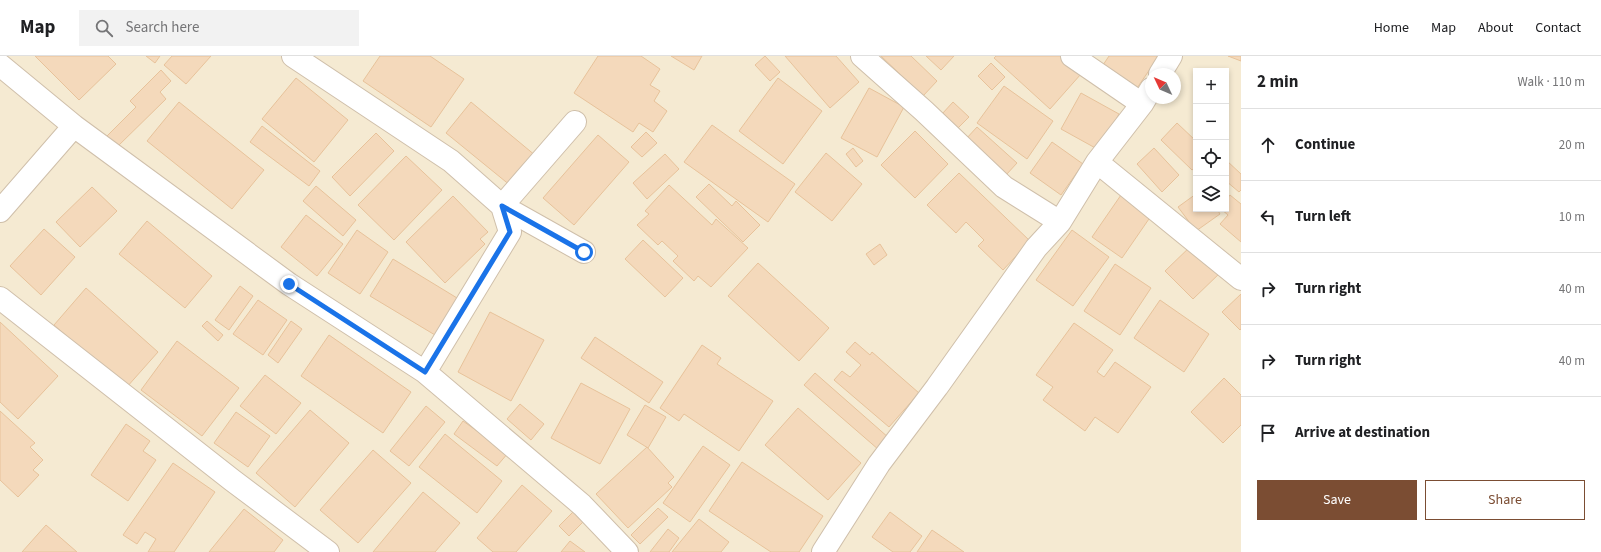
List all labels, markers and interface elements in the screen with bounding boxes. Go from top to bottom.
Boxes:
search box [79,10,359,46]
text: Map [20,14,55,41]
icon: search [93,17,115,39]
text: Search here [125,17,199,38]
text: Home [1374,18,1409,38]
text: Map [1431,18,1456,38]
text: About [1478,18,1513,38]
text: Contact [1535,18,1581,38]
north arrow [1145,68,1181,104]
map controls [1193,68,1229,212]
button: + [1193,68,1229,104]
text: 2 min [1257,70,1298,94]
text: Walk · 110 m [1517,73,1585,91]
button: − [1193,104,1229,140]
icon: ahead [1257,134,1279,156]
text: Continue [1295,134,1355,155]
text: 20 m [1559,136,1585,154]
button: locate [1193,140,1229,176]
button: layers [1193,176,1229,212]
icon: left [1257,206,1279,228]
text: Turn left [1295,206,1351,227]
text: 10 m [1559,208,1585,226]
route start [575,243,593,261]
route end [280,275,298,293]
icon: right [1257,278,1279,300]
text: Turn right [1295,278,1361,299]
text: 40 m [1559,280,1585,298]
icon: right [1257,350,1279,372]
text: Turn right [1295,350,1361,371]
text: 40 m [1559,352,1585,370]
icon: arrive [1257,422,1279,444]
text: Arrive at destination [1295,422,1430,443]
button: Save [1257,480,1417,520]
button: Share [1425,480,1585,520]

